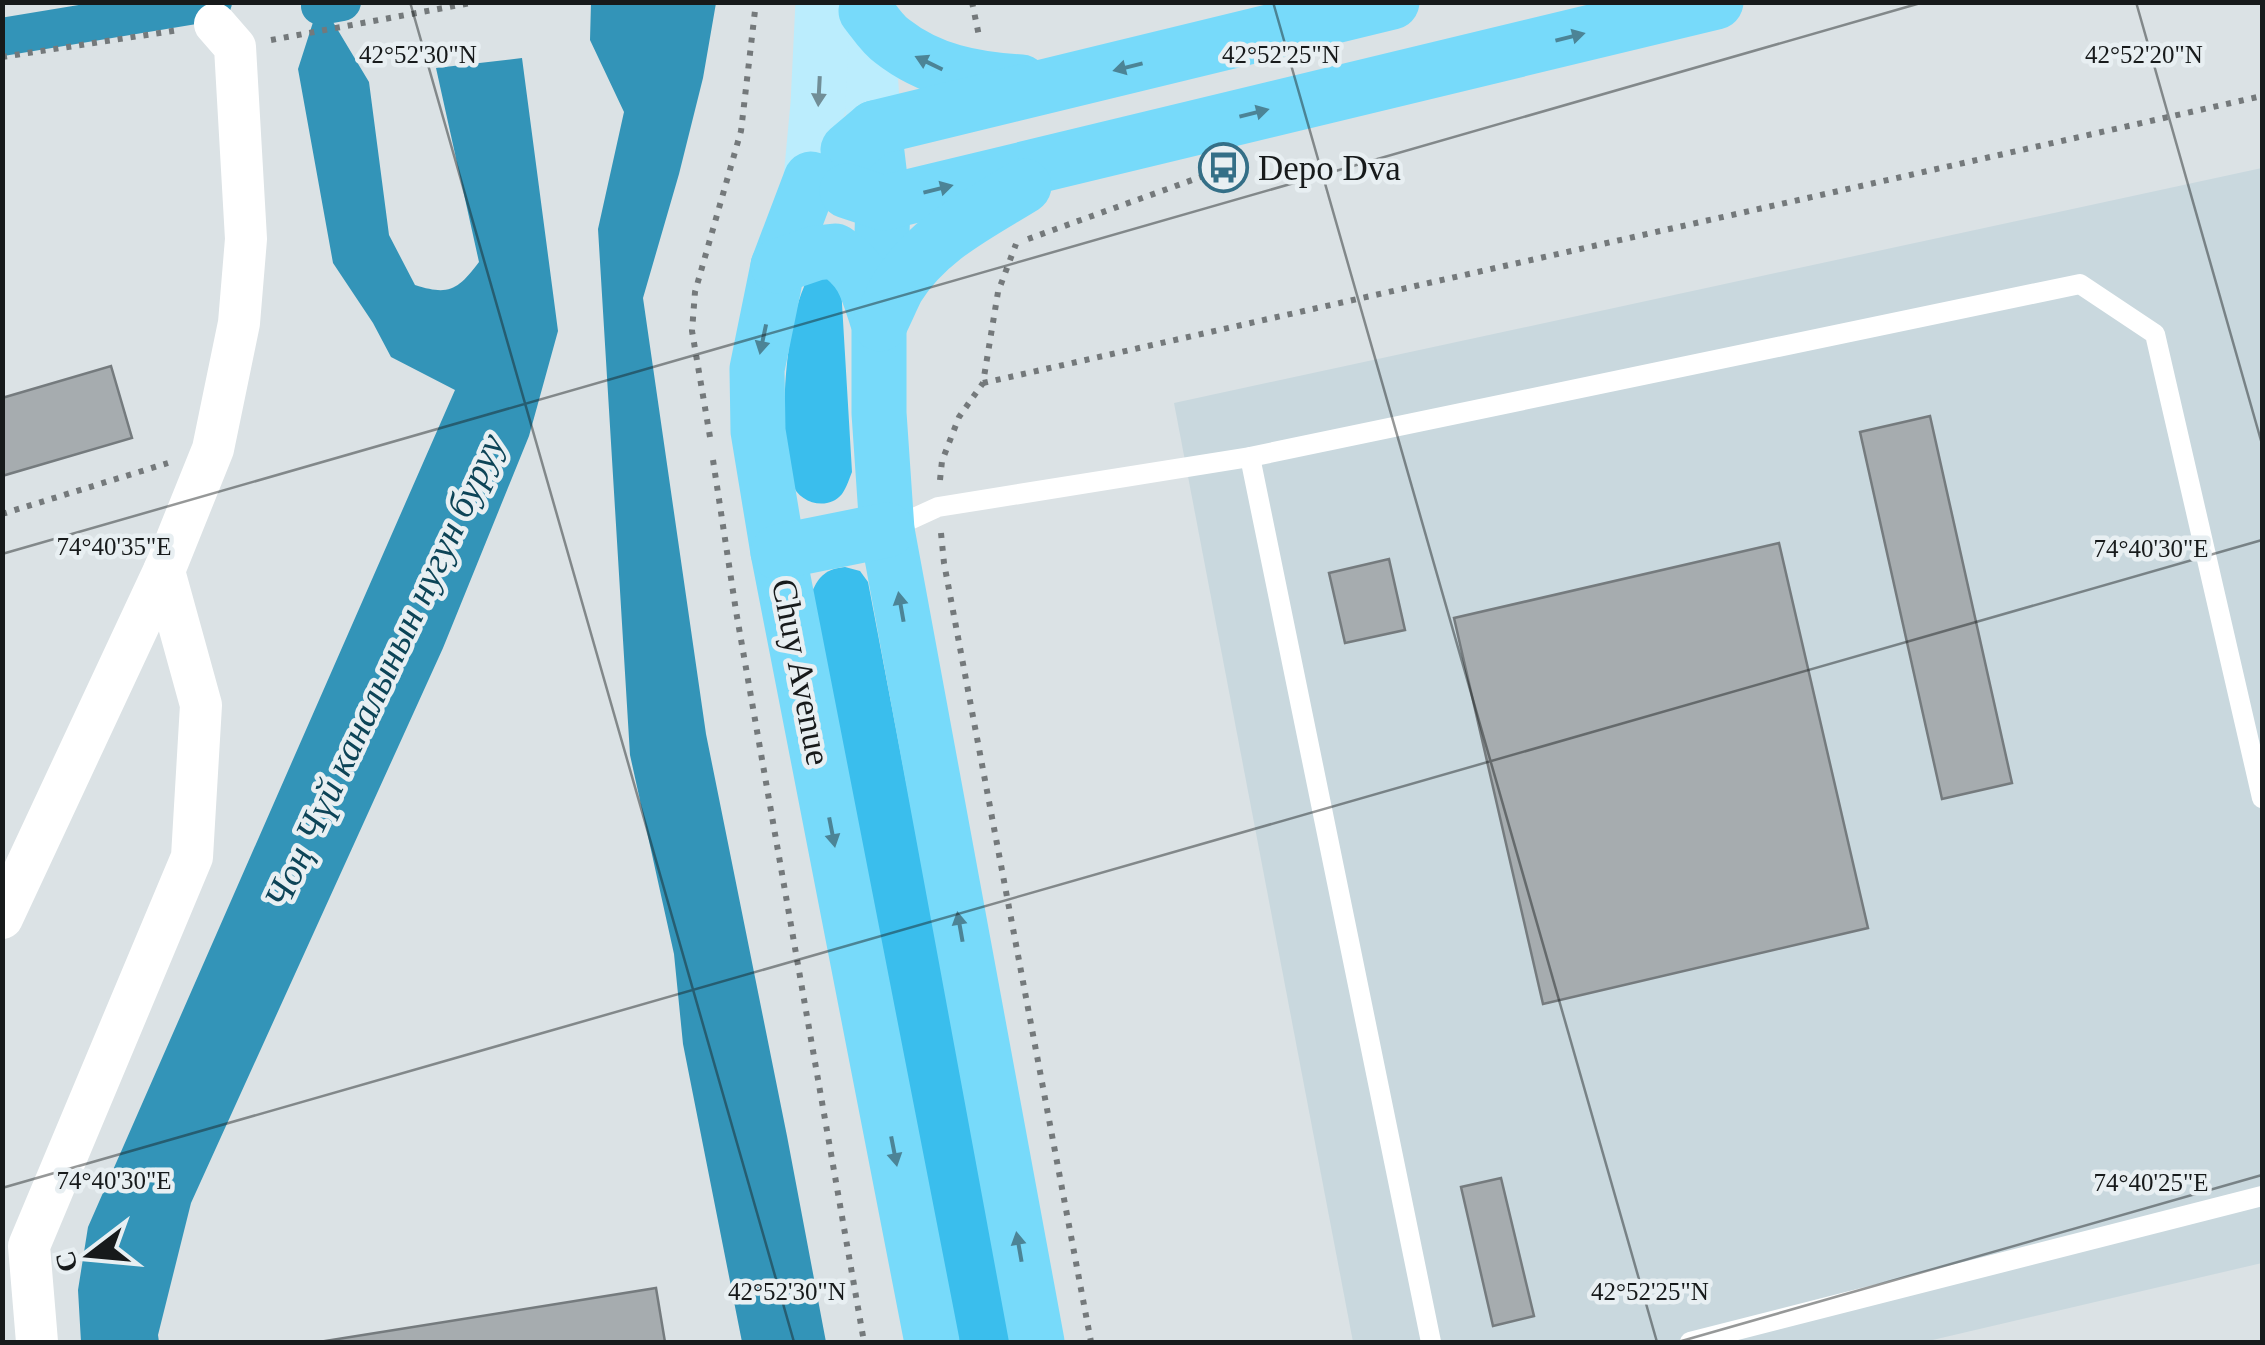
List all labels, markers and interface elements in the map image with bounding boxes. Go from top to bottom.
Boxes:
one-way arrow [1555,29,1586,45]
text: 42°52'30"N [359,41,477,68]
text: 42°52'25"N [1222,41,1340,68]
text: 42°52'20"N [2085,41,2203,68]
one-way arrow [914,54,943,71]
one-way arrow [1112,60,1143,76]
one-way arrow [811,76,827,108]
one-way arrow [1239,105,1270,121]
bus stop icon: Depo Dva [1197,142,1249,194]
place label: Depo Dva [1258,149,1401,188]
one-way arrow [923,181,954,196]
one-way arrow [755,324,770,355]
water label: Чоң Чүй каналынын нугун буруу [255,427,513,915]
text: 74°40'35"E [57,533,171,560]
text: 74°40'30"E [2094,535,2208,562]
street label: Chuy Avenue [764,576,838,768]
one-way arrow [893,591,908,623]
one-way arrow [825,817,840,848]
one-way arrow [952,911,967,942]
one-way arrow [887,1136,903,1167]
text: 74°40'30"E [57,1167,171,1194]
text: 74°40'25"E [2094,1169,2208,1196]
north arrow [40,1205,140,1305]
one-way arrow [1011,1230,1026,1262]
text: С [49,1248,84,1276]
text: 42°52'30"N [728,1278,846,1305]
text: 42°52'25"N [1591,1278,1709,1305]

